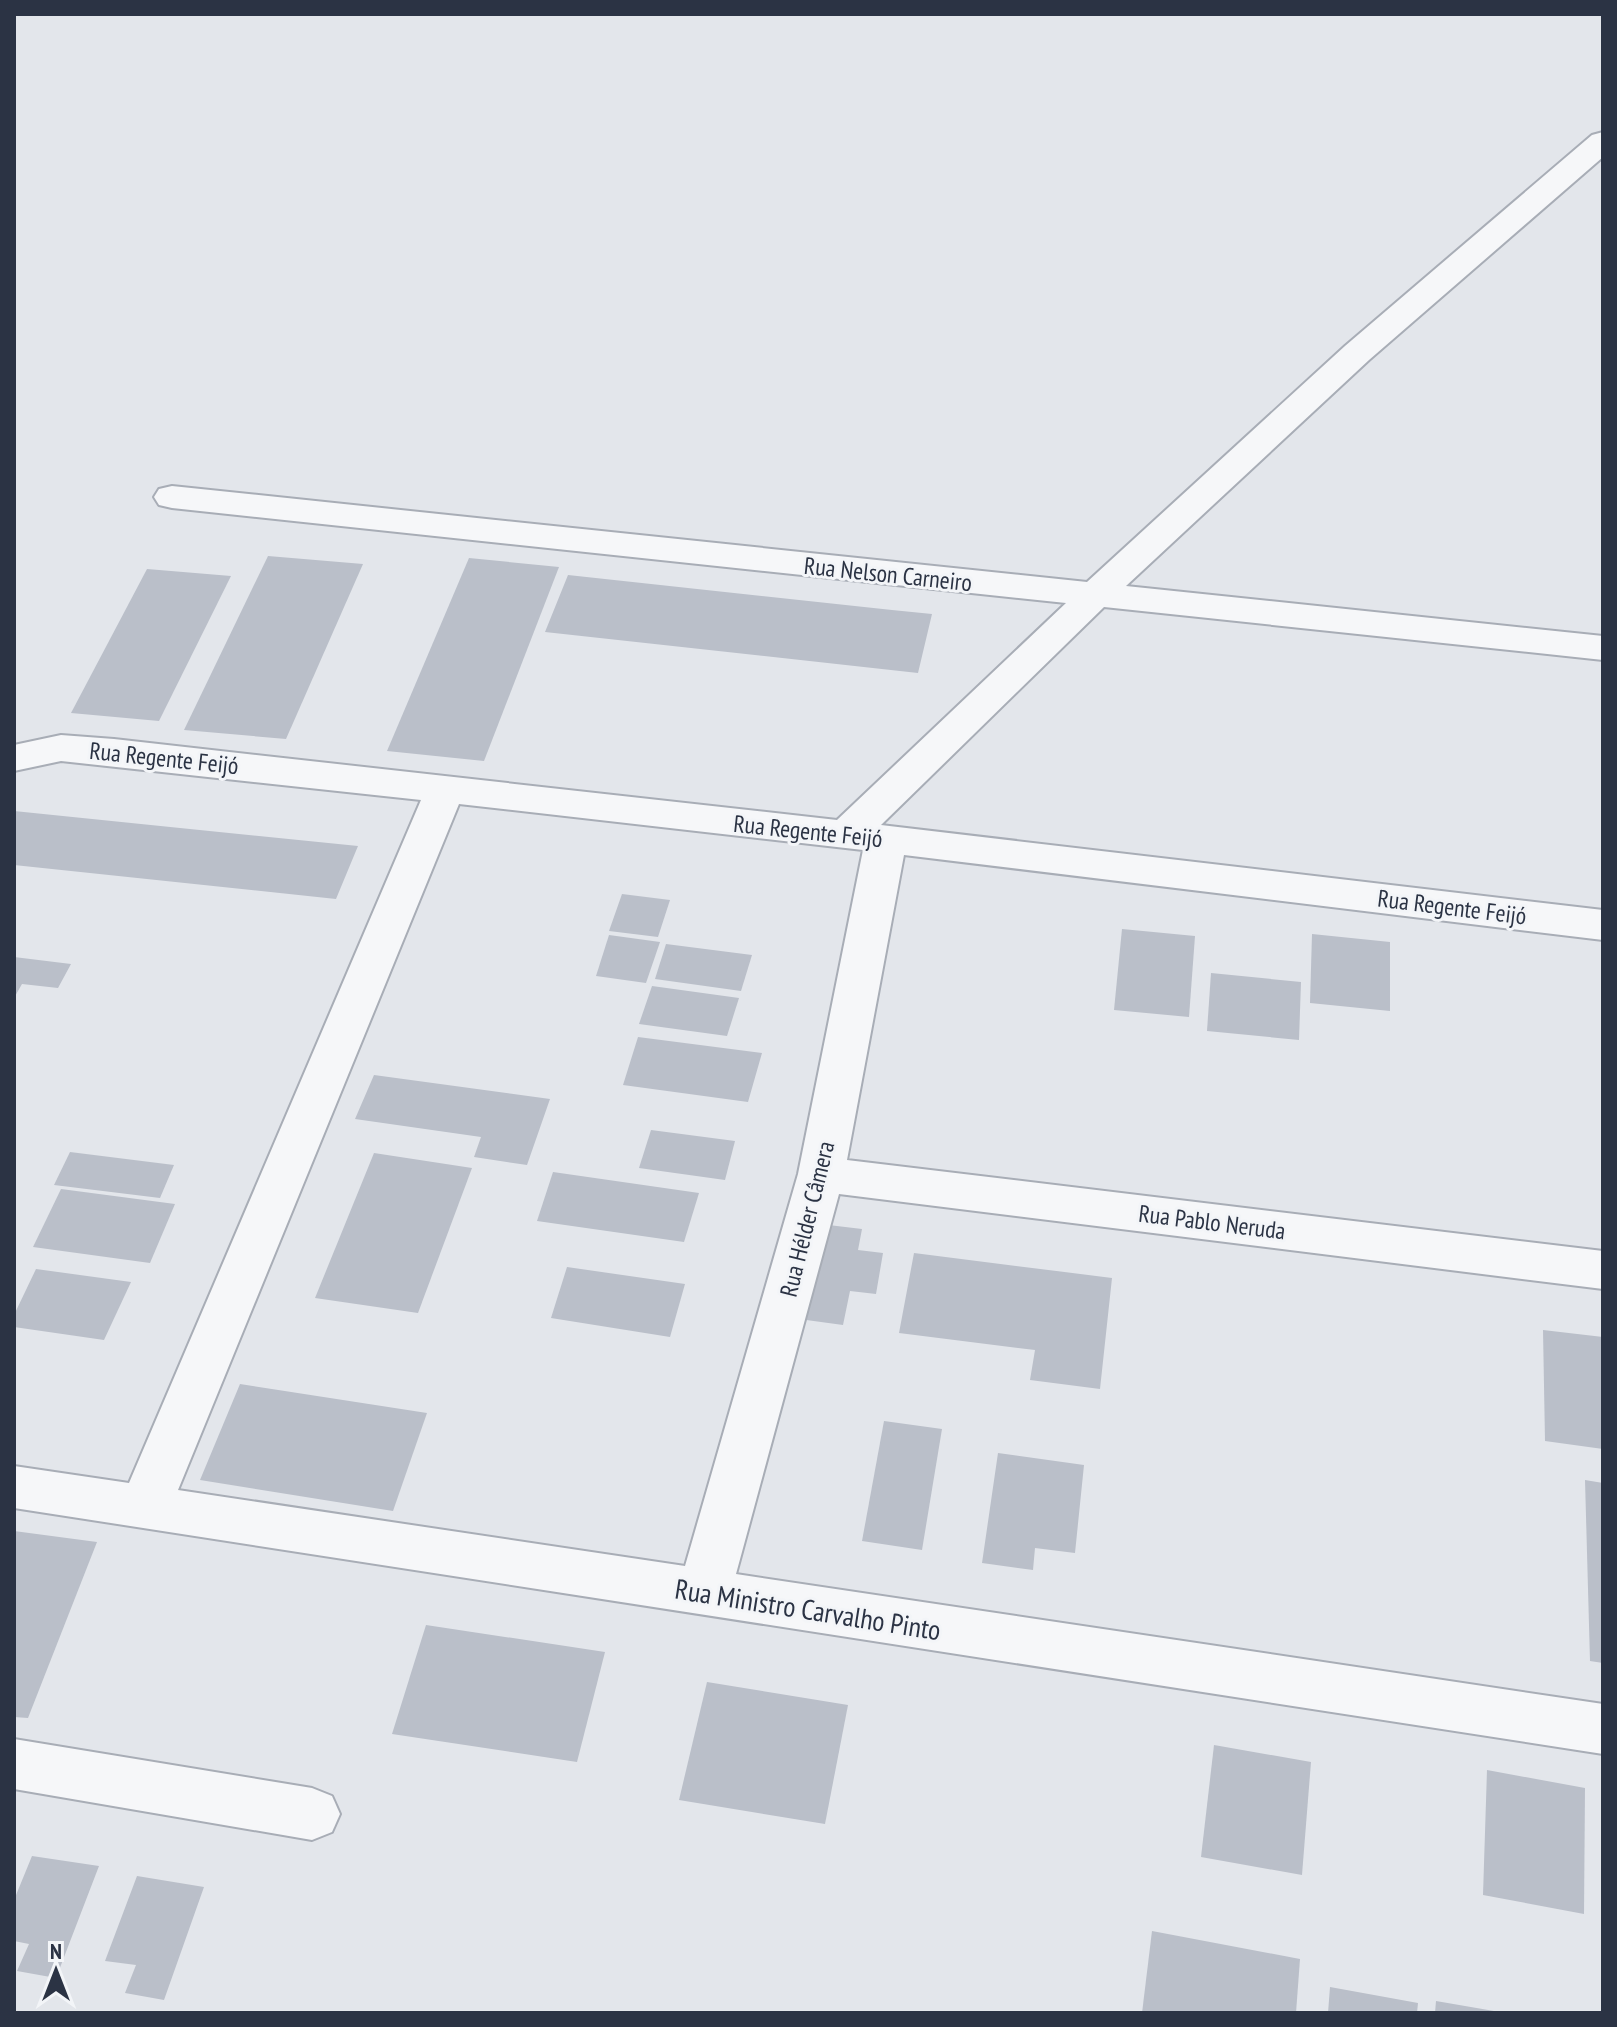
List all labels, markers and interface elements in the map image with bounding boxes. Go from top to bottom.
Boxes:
street label: Rua Nelson Carneiro [803,550,973,598]
street label: Rua Regente Feijó [88,735,240,781]
street label: Rua Regente Feijó [732,808,884,854]
street label: Rua Regente Feijó [1376,882,1528,932]
street label: Rua Hélder Câmera [773,1138,841,1300]
street label: Rua Pablo Neruda [1137,1198,1287,1246]
street label: Rua Ministro Carvalho Pinto [672,1570,944,1648]
north arrow [16,1931,96,2011]
text: N [50,1937,62,1965]

